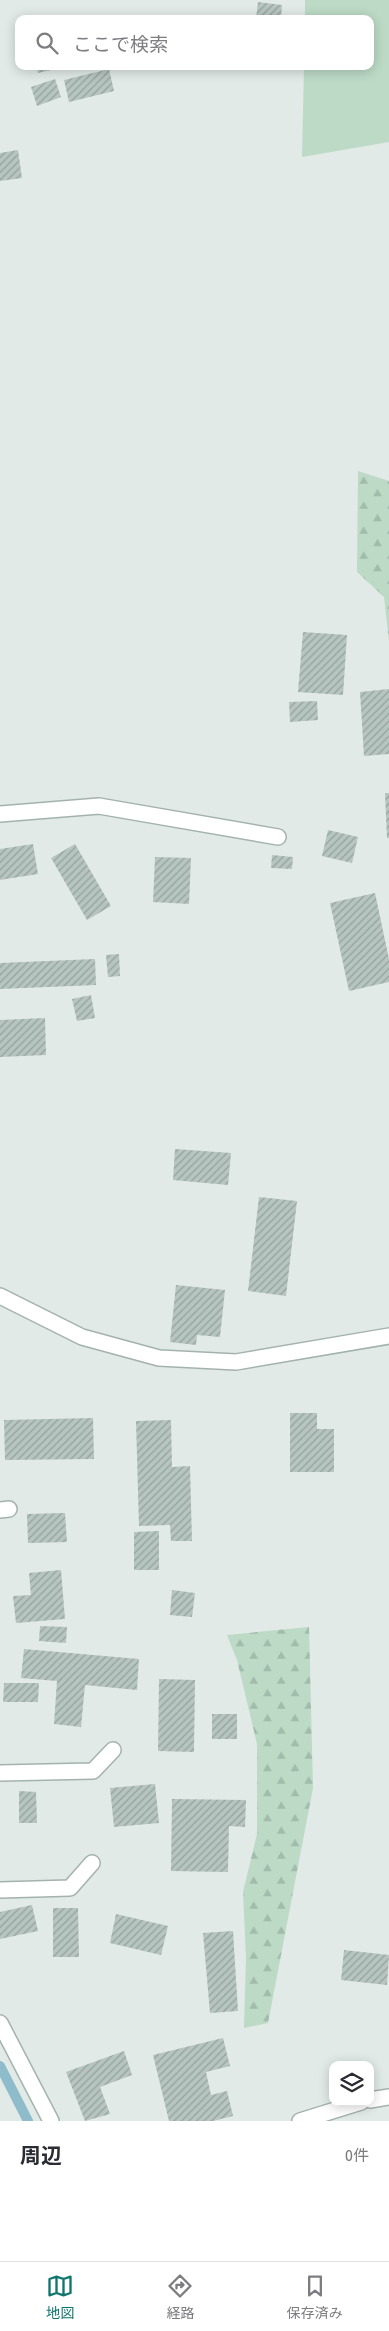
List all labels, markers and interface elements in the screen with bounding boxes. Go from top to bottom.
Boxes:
search box [15,15,374,70]
icon: search [33,29,61,57]
text: ここで検索 [73,33,168,56]
map controls [329,2061,374,2106]
button: layers [329,2061,374,2106]
text: 周辺 [20,2143,62,2169]
text: 0件 [345,2146,369,2165]
tab: 地図 [46,2272,74,2322]
tab: 経路 [166,2272,194,2322]
tab: 保存済み [287,2272,343,2322]

